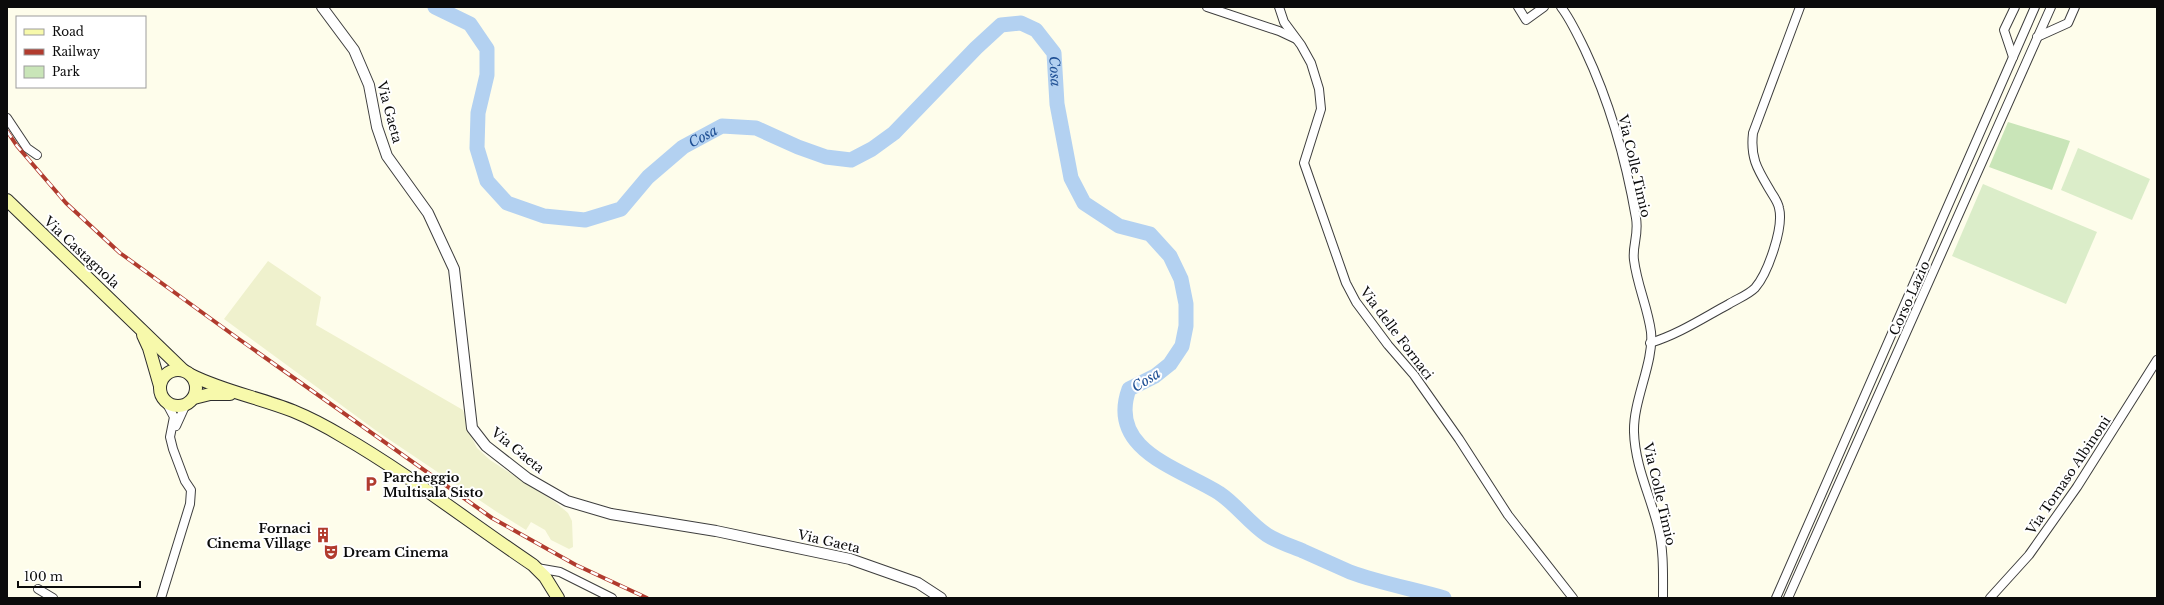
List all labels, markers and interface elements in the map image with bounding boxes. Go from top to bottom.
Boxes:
legend [16,16,146,88]
text: Road [52,24,84,39]
text: Railway [52,44,101,59]
water label: Cosa [1045,55,1065,87]
text: Park [52,64,80,79]
street label: Via Gaeta [373,78,406,146]
street label: Via Colle Timio [1614,112,1655,219]
water label: Cosa [685,121,721,152]
street label: Via Castagnola [39,212,124,292]
street label: Corso Lazio [1885,258,1934,338]
street label: Via delle Fornaci [1356,283,1437,383]
water label: Cosa [1128,364,1164,396]
street label: Via Tomaso Albinoni [2022,412,2115,539]
street label: Via Gaeta [487,423,548,477]
street label: Via Colle Timio [1639,440,1680,547]
place label: Parcheggio Multisala Sisto [383,469,483,501]
parking icon: Parcheggio Multisala Sisto [362,475,380,493]
place label: Fornaci Cinema Village [207,520,311,552]
building icon: Fornaci Cinema Village [314,526,332,544]
street label: Via Gaeta [795,526,862,557]
theatre icon: Dream Cinema [322,543,340,561]
place label: Dream Cinema [343,544,449,561]
scale bar [18,563,140,589]
text: 100 m [24,569,63,584]

